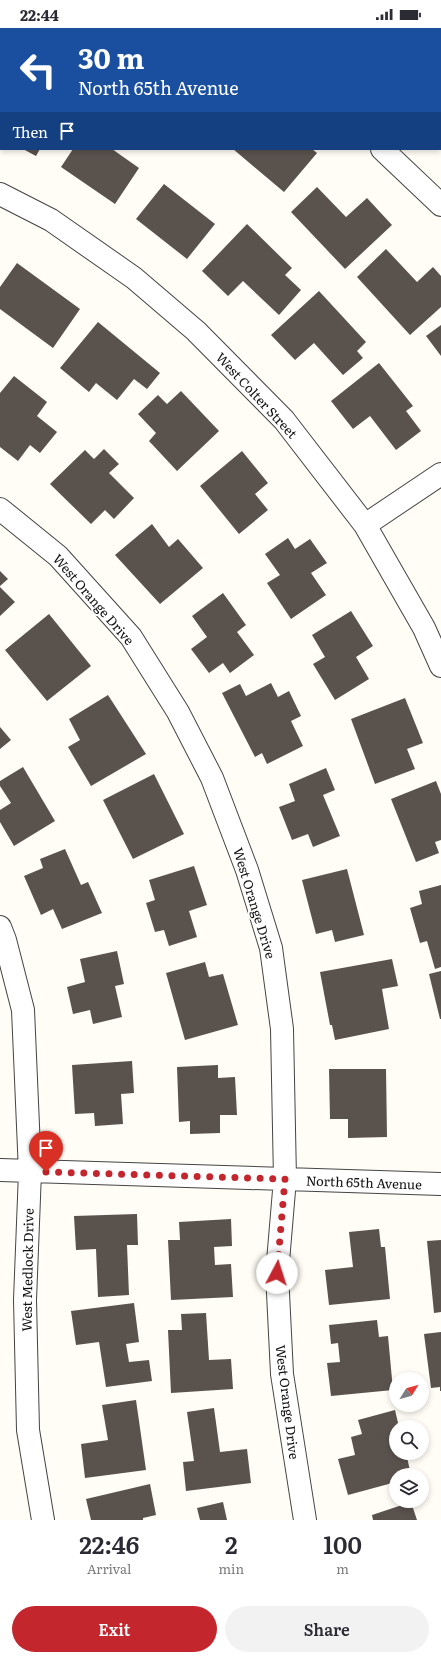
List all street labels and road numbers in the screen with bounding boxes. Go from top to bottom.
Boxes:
street label: West Colter Street [212,348,303,443]
street label: West Orange Drive [49,549,139,649]
street label: West Orange Drive [229,845,281,961]
street label: North 65th Avenue [306,1170,423,1194]
street label: West Medlock Drive [16,1208,38,1332]
street label: West Orange Drive [272,1344,304,1461]

